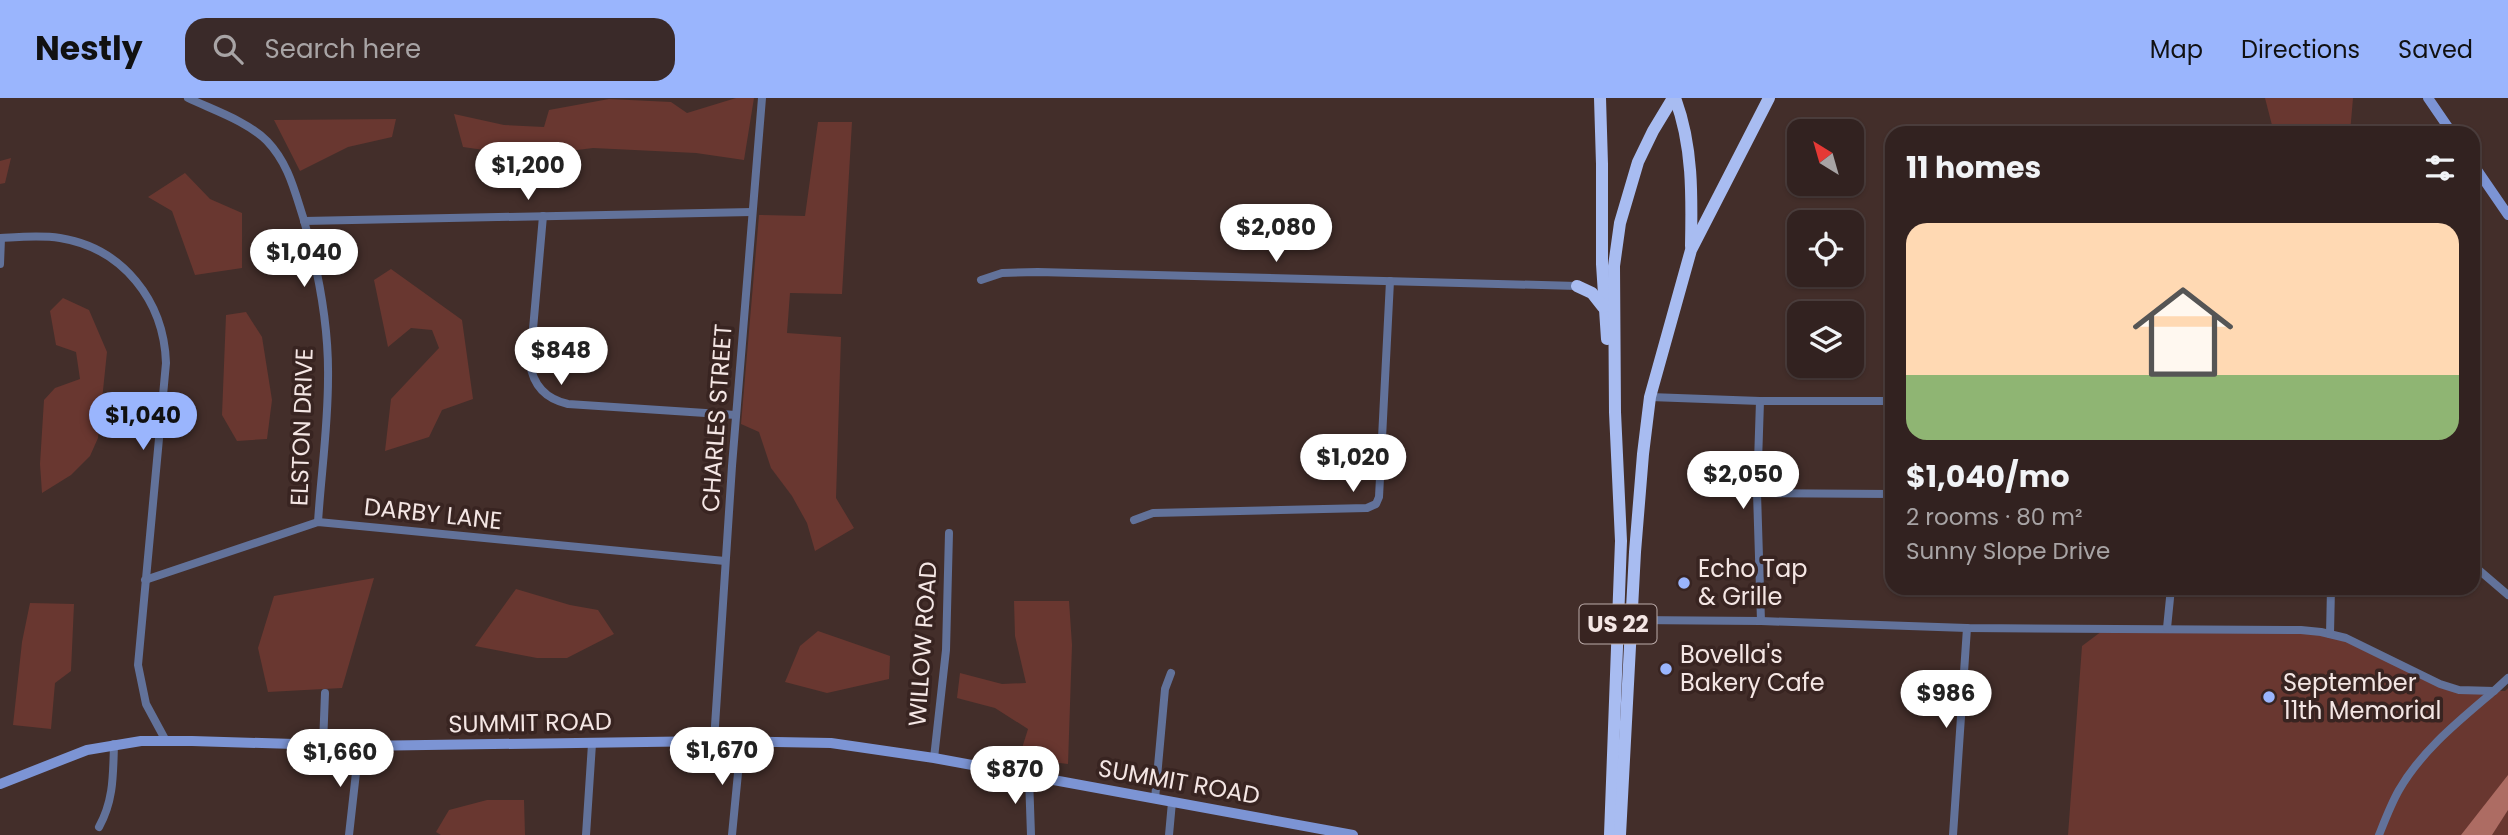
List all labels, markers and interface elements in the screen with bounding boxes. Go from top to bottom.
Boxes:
search box [185,18,675,81]
text: Nestly [35,25,143,72]
icon: search [209,30,247,68]
text: Search here [265,31,421,67]
text: Map [2150,33,2203,66]
text: Directions [2241,33,2360,66]
text: Saved [2398,33,2473,66]
north arrow [1787,119,1864,196]
map controls [1787,119,1864,378]
pin: $1,200 [471,142,585,202]
text: 11 homes [1906,146,2041,189]
text: $1,200 [491,149,565,181]
icon: filters [2421,149,2459,187]
pin: $2,080 [1219,204,1333,264]
button: locate [1787,210,1864,287]
text: $2,080 [1236,211,1316,243]
pin: $1,040 [247,230,361,289]
text: $1,040 [266,236,342,268]
icon: home [2120,269,2246,395]
button: layers [1787,301,1864,378]
street label: CHARLES STREET [693,323,740,513]
pin: $848 [520,328,602,387]
text: $848 [531,334,591,366]
street label: ELSTON DRIVE [282,348,321,506]
pin: $1,040 [86,392,200,452]
text: $1,040 [105,399,181,431]
pin: $1,020 [1296,434,1410,494]
text: $1,020 [1316,441,1390,473]
pin: $2,050 [1686,452,1800,511]
text: $1,040/mo [1906,455,2070,498]
text: $2,050 [1703,458,1783,490]
street label: DARBY LANE [362,490,504,537]
text: 2 rooms · 80 m² [1906,501,2083,533]
text: Sunny Slope Drive [1906,535,2110,567]
place label: Echo Tap & Grille [1698,552,1807,613]
street label: WILLOW ROAD [900,560,945,728]
marker: Echo Tap & Grille [1676,575,1692,591]
road number: US 22 [1580,604,1656,644]
place label: Bovella's Bakery Cafe [1680,638,1825,699]
marker: Bovella's Bakery Cafe [1658,661,1674,677]
place label: September 11th Memorial [2283,666,2441,727]
pin: $986 [1905,670,1987,730]
text: $986 [1917,677,1975,709]
marker: September 11th Memorial [2261,689,2277,705]
street label: SUMMIT ROAD [448,705,612,740]
pin: $1,670 [665,728,779,787]
pin: $1,660 [283,730,397,789]
text: $1,670 [686,734,758,766]
text: $1,660 [303,736,377,768]
pin: $870 [974,746,1056,806]
street label: SUMMIT ROAD [1096,751,1262,812]
text: $870 [986,753,1044,785]

